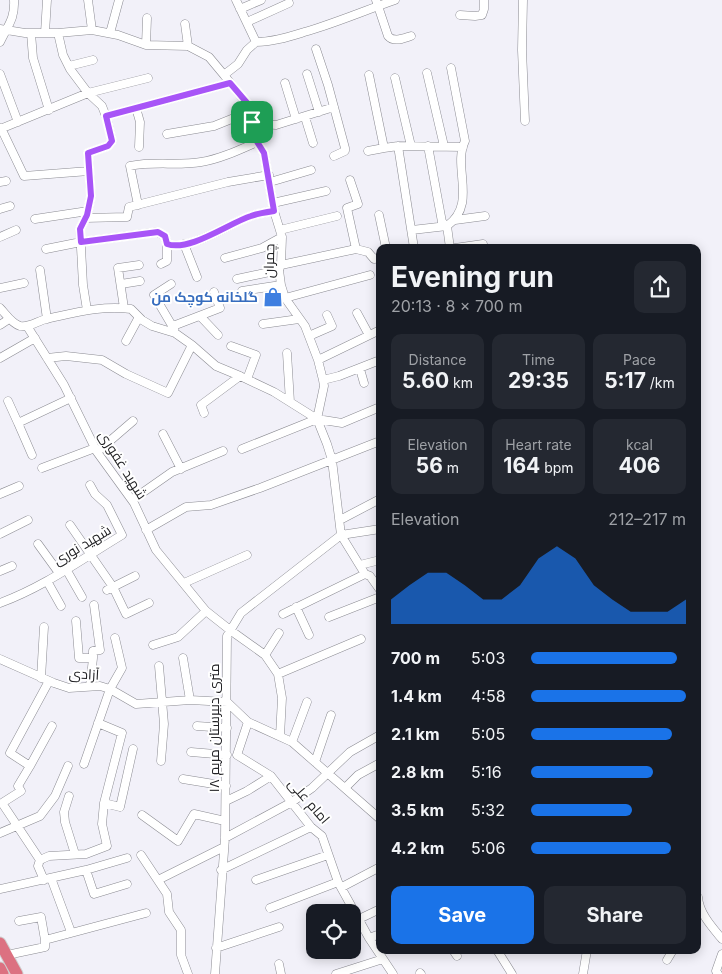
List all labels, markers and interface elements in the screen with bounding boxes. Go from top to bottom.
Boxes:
pin [231,101,273,143]
icon: arrive [238,108,266,136]
street label: چمران [260,244,279,278]
text: Evening run [391,260,554,294]
button: share [634,261,686,313]
shop icon: گلخانه کوچک من [262,286,284,308]
place label: گلخانه کوچک من [152,288,258,308]
text: 20:13 · 8 × 700 m [391,296,522,316]
text: Distance [409,351,466,368]
text: Time [522,351,555,368]
text: Pace [623,351,656,368]
text: 5.60 [402,368,449,393]
text: 29:35 [508,368,569,393]
text: 5:17 [604,368,646,393]
text: km [449,374,473,391]
text: /km [646,374,675,391]
street label: شهید غفوری [96,427,151,502]
text: Elevation [408,436,468,453]
text: Heart rate [505,436,572,453]
text: kcal [626,436,653,453]
text: 56 [416,453,443,478]
text: 164 [503,453,540,478]
text: 406 [619,453,661,478]
text: m [443,459,459,476]
text: bpm [540,459,574,476]
text: Elevation [391,509,460,529]
text: 212–217 m [608,509,686,529]
street label: شهید نوری [50,521,114,568]
text: 700 m [391,648,440,668]
text: 5:03 [471,648,505,668]
street label: آزادی [68,664,100,683]
street label: ۱۸ متری دبیرستان مریم [205,664,224,792]
text: 1.4 km [391,686,442,706]
text: 4:58 [471,686,506,706]
text: 2.1 km [391,724,440,744]
text: 5:05 [471,724,505,744]
text: 2.8 km [391,762,444,782]
text: 5:16 [471,762,502,782]
street label: امام علی [284,775,334,828]
text: 3.5 km [391,800,444,820]
text: 5:32 [471,800,505,820]
text: 4.2 km [391,838,444,858]
text: 5:06 [471,838,505,858]
button: Save [391,886,534,944]
button: Share [544,886,686,944]
map controls [306,904,361,959]
button: locate [306,904,361,959]

